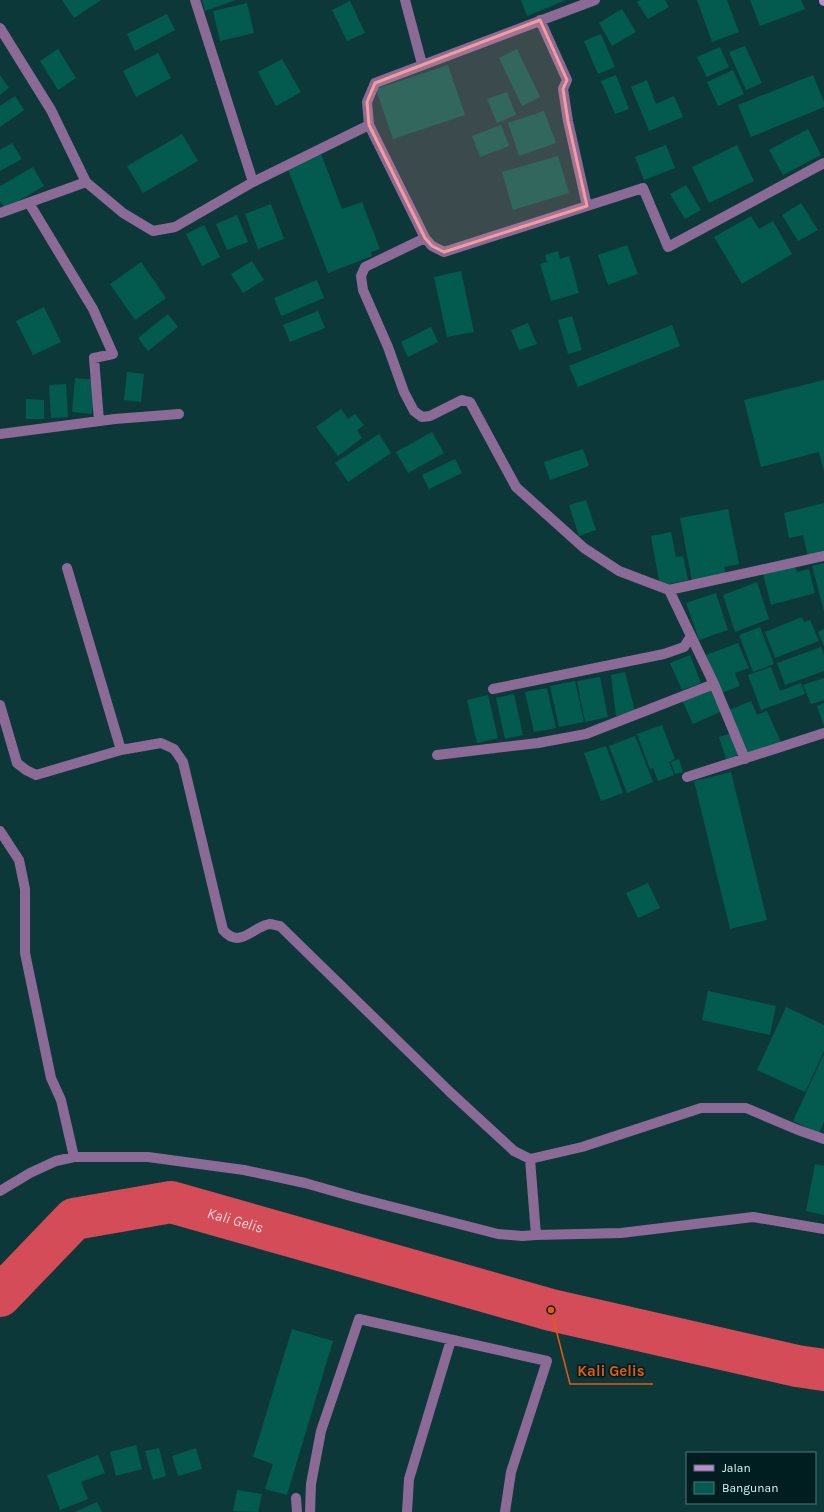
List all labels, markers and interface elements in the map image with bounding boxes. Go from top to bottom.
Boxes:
water label: Kali Gelis [205,1204,265,1237]
callout: Kali Gelis [570,1357,653,1384]
text: Kali Gelis [577,1362,645,1380]
legend [686,1452,816,1504]
text: Jalan [722,1461,751,1475]
text: Bangunan [722,1481,778,1495]

